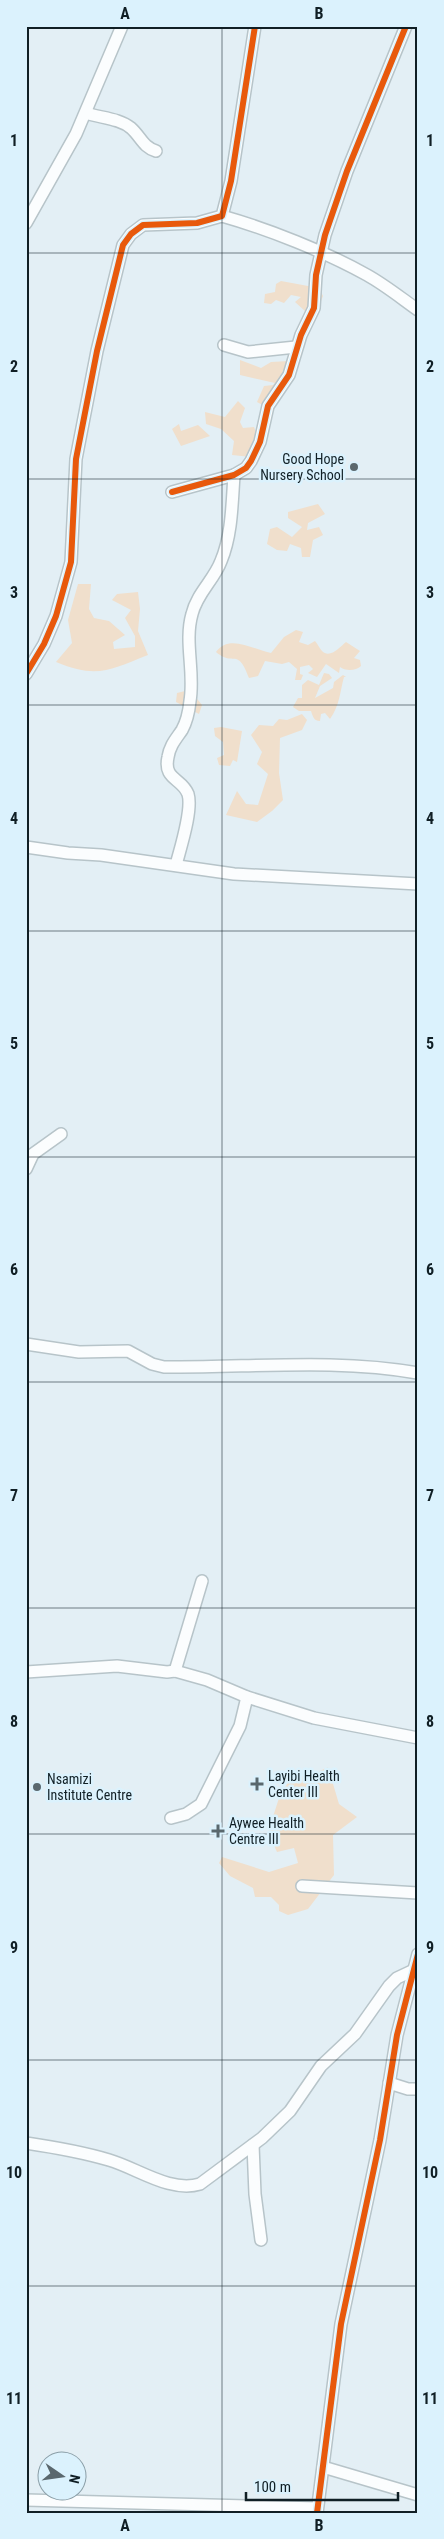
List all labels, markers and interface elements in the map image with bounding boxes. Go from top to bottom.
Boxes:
text: A [120,4,130,23]
text: B [315,4,324,23]
text: 1 [10,131,18,150]
text: 1 [426,131,434,150]
text: 2 [10,357,18,376]
text: 2 [426,357,434,376]
place label: Good Hope Nursery School [260,451,344,483]
marker: Good Hope Nursery School [348,461,360,473]
text: 3 [10,583,18,602]
text: 3 [426,583,434,602]
text: 4 [10,809,18,828]
text: 4 [426,809,434,828]
text: 5 [10,1034,18,1053]
text: 5 [426,1034,434,1053]
text: 6 [10,1260,18,1279]
text: 6 [426,1260,434,1279]
text: 7 [10,1486,18,1505]
text: 7 [426,1486,434,1505]
text: 8 [10,1712,18,1731]
text: 8 [426,1712,434,1731]
place label: Layibi Health Center III [268,1768,340,1800]
place label: Nsamizi Institute Centre [47,1771,132,1803]
marker: Layibi Health Center III [250,1777,264,1791]
marker: Nsamizi Institute Centre [31,1781,43,1793]
place label: Aywee Health Centre III [229,1815,304,1847]
marker: Aywee Health Centre III [211,1824,225,1838]
text: 9 [10,1938,18,1957]
text: 9 [426,1938,434,1957]
text: 10 [6,2163,22,2182]
text: 10 [422,2163,438,2182]
text: 11 [6,2389,22,2408]
text: 11 [422,2389,438,2408]
north arrow [38,2452,88,2502]
scale bar [246,2469,399,2501]
text: N [66,2473,83,2485]
text: 100 m [254,2478,291,2496]
text: A [120,2516,130,2535]
text: B [315,2516,324,2535]

